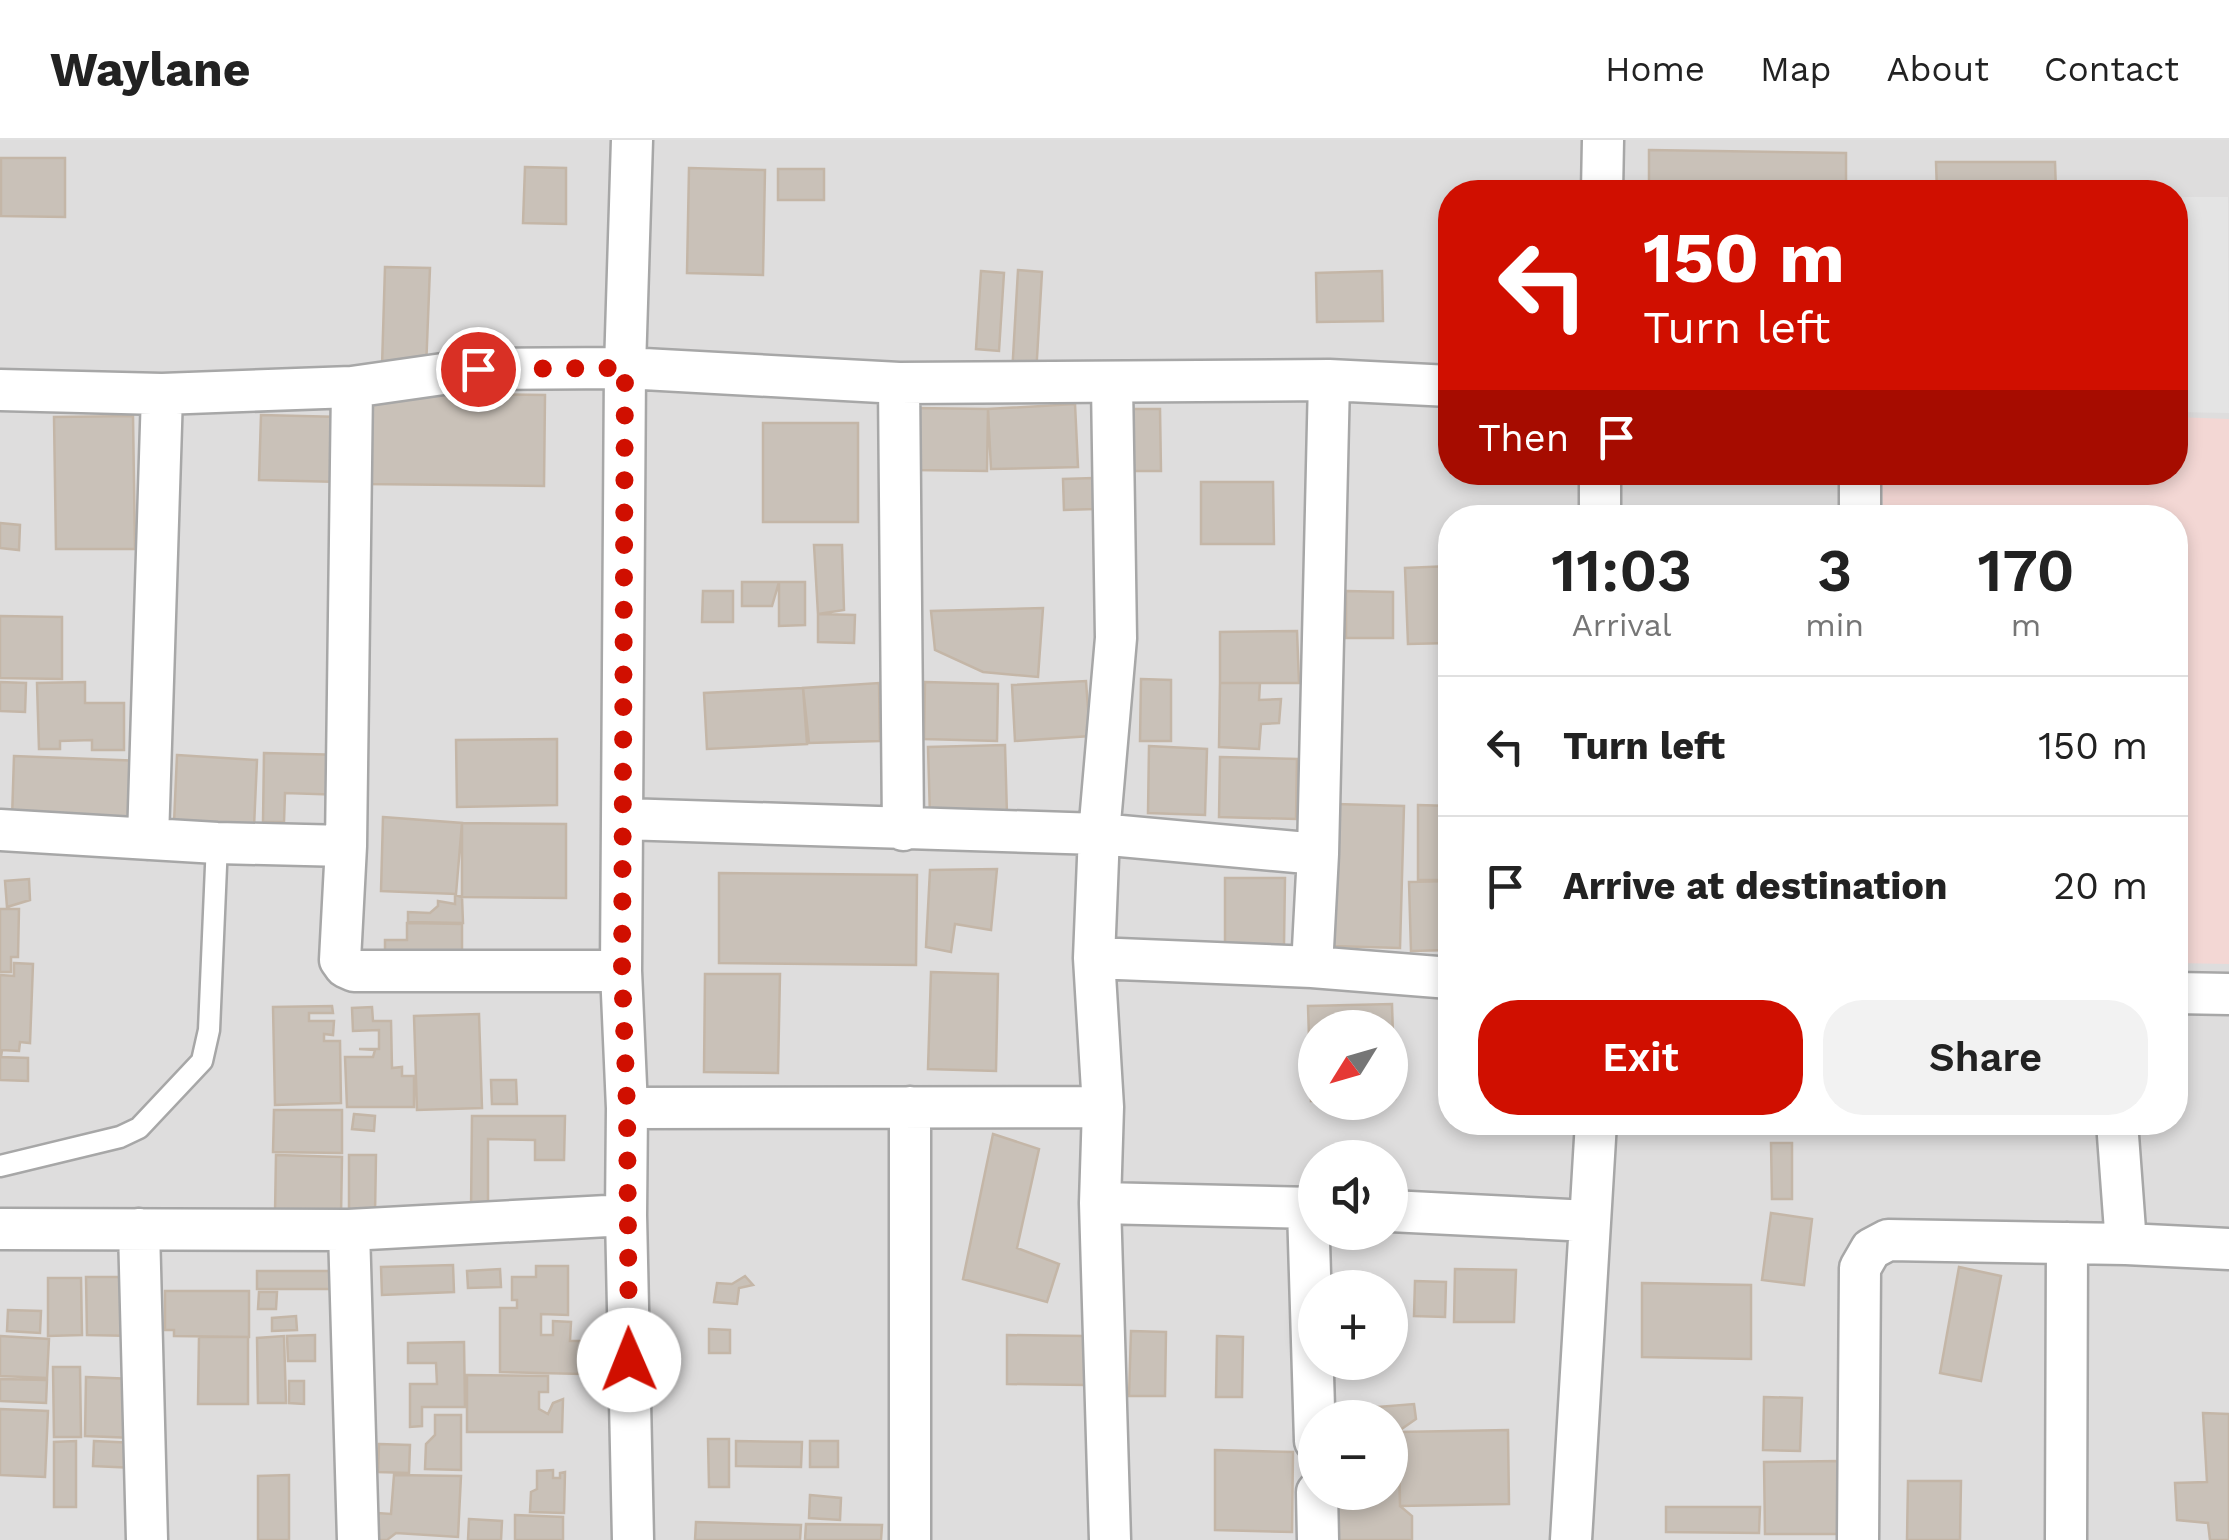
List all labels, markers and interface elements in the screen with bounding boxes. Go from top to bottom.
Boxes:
text: Waylane [50,41,251,98]
text: Home [1605,48,1705,90]
text: Map [1760,48,1832,90]
text: About [1887,48,1989,90]
text: Contact [2044,48,2179,90]
text: 150 m [1643,217,1845,299]
icon: left [1478,220,1608,350]
text: Turn left [1643,301,1830,354]
pin [436,327,521,412]
icon: arrive [451,342,506,397]
icon: arrive [1589,410,1644,465]
text: Then [1478,416,1569,460]
text: 11:03 [1551,535,1692,606]
text: 3 [1817,535,1852,606]
text: 170 [1978,535,2075,606]
text: Arrival [1572,606,1672,644]
text: min [1805,606,1864,644]
text: m [2011,606,2041,644]
icon: left [1478,719,1533,774]
text: Turn left [1563,724,1725,768]
text: 150 m [2038,724,2148,768]
icon: arrive [1478,859,1533,914]
text: Arrive at destination [1563,864,1948,908]
text: 20 m [2053,864,2148,908]
button: Exit [1478,1000,1803,1115]
button: Share [1823,1000,2148,1115]
north arrow [1298,1010,1408,1120]
map controls [1298,1010,1408,1510]
button: sound [1298,1140,1408,1250]
button: + [1298,1270,1408,1380]
position arrow [577,1308,681,1412]
button: − [1298,1400,1408,1510]

